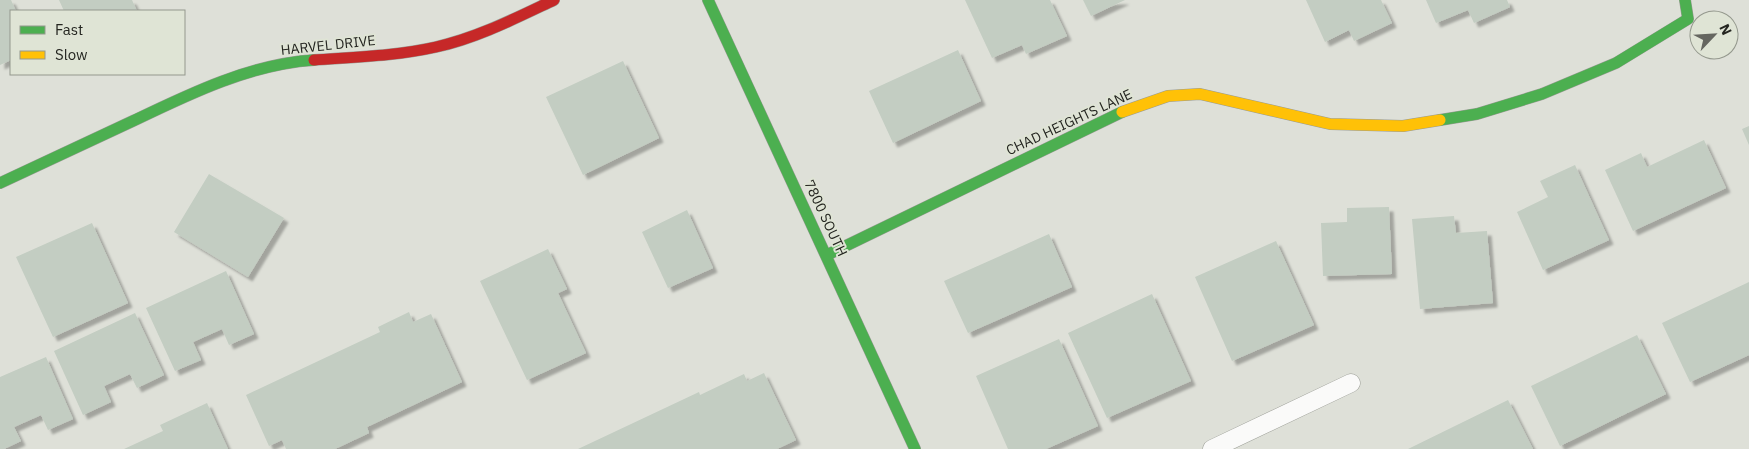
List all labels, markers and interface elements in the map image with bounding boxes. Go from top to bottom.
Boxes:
legend [10,10,185,75]
north arrow [1689,10,1739,60]
text: Fast [55,20,83,39]
text: N [1715,21,1736,38]
street label: HARVEL DRIVE [280,31,376,59]
text: Slow [55,45,88,64]
street label: CHAD HEIGHTS LANE [1003,85,1135,159]
street label: 7800 SOUTH [800,177,852,259]

